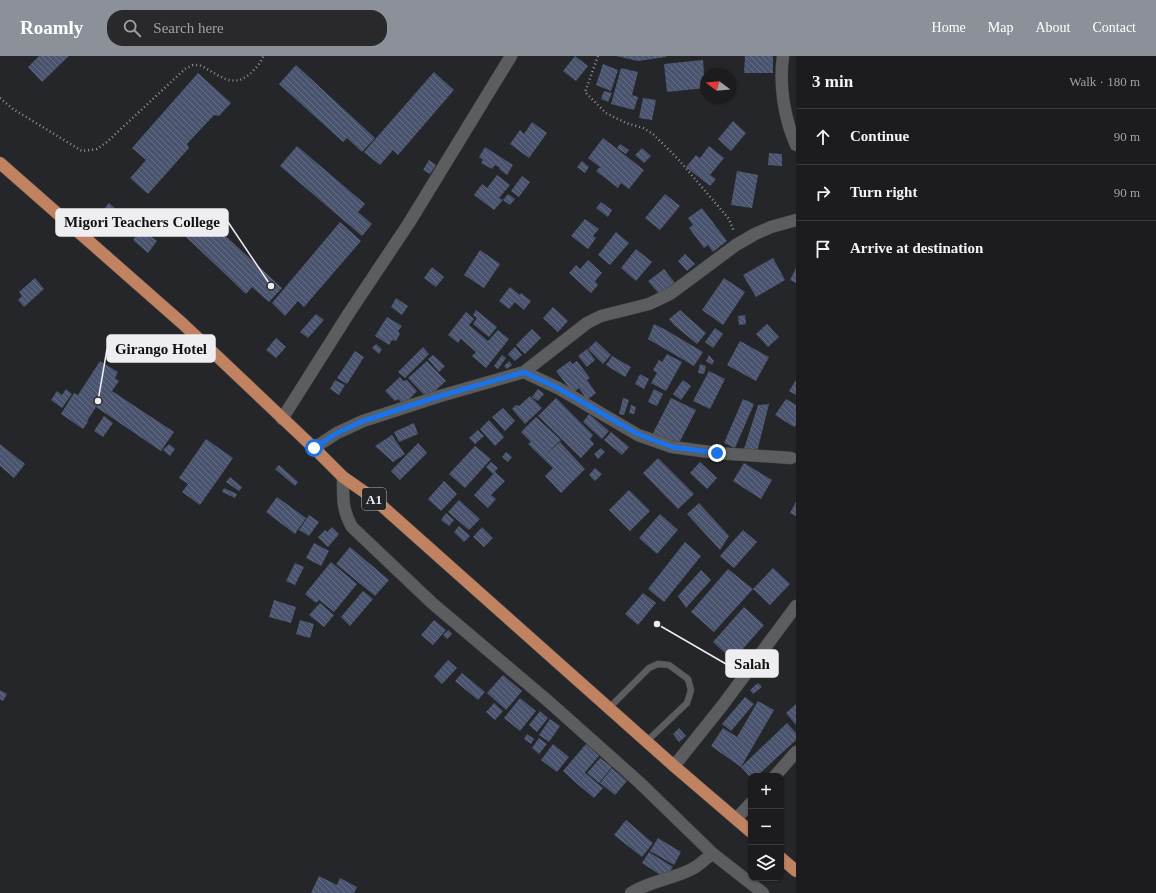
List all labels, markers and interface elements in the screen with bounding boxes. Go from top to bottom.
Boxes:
search box [107,10,387,46]
text: Roamly [20,17,83,38]
icon: search [121,17,143,39]
text: Search here [153,20,224,36]
text: Home [932,20,966,35]
text: Map [988,20,1013,35]
text: About [1035,20,1070,35]
text: Contact [1092,20,1136,35]
north arrow [700,68,736,104]
text: 3 min [812,72,853,91]
text: Walk · 180 m [1069,74,1140,89]
icon: ahead [812,126,834,148]
text: Continue [850,128,909,144]
text: 90 m [1114,129,1140,144]
icon: right [812,182,834,204]
text: Turn right [850,184,917,200]
text: 90 m [1114,185,1140,200]
callout: Migori Teachers College [56,209,228,236]
text: Migori Teachers College [64,214,220,230]
icon: arrive [812,238,834,260]
text: Arrive at destination [850,240,983,256]
callout: Girango Hotel [107,335,215,362]
text: Girango Hotel [115,341,207,357]
route start [305,439,323,457]
route end [708,444,726,462]
road number: A1 [362,488,386,510]
callout: Salah [726,650,778,677]
text: Salah [734,656,771,672]
map controls [748,773,784,881]
button: + [748,773,784,809]
button: − [748,809,784,845]
button: layers [748,845,784,881]

